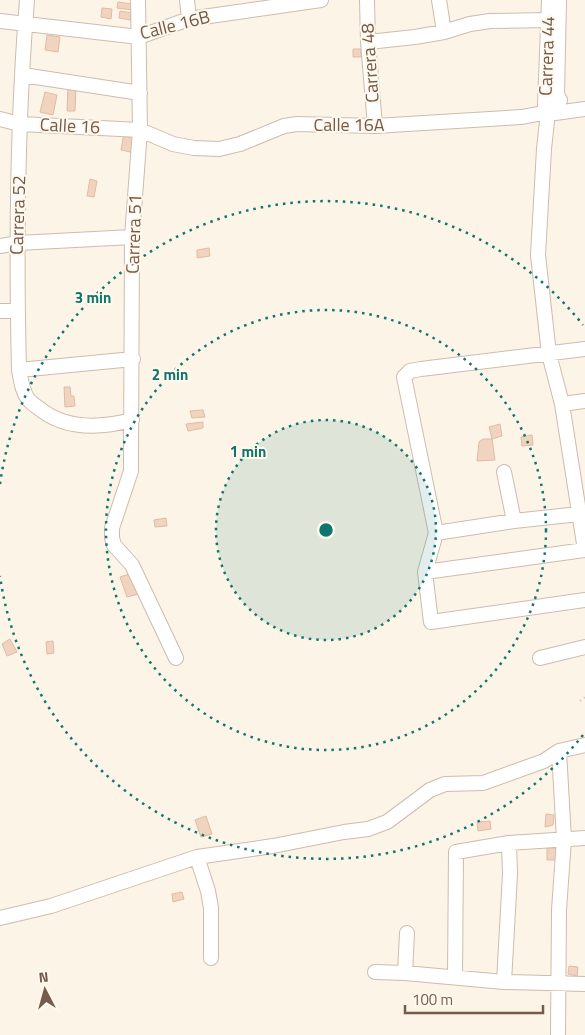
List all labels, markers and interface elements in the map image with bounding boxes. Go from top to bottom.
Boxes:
street label: Calle 16B [137,3,213,46]
street label: Carrera 44 [532,16,561,96]
street label: Carrera 48 [353,22,386,104]
street label: Calle 16 [39,110,101,141]
street label: Calle 16A [313,111,385,138]
street label: Carrera 52 [3,175,32,255]
street label: Carrera 51 [119,194,148,274]
text: 3 min [75,286,111,309]
text: 2 min [152,363,188,386]
text: 1 min [230,440,266,463]
centre of rings [317,521,335,539]
north arrow [20,965,70,1015]
text: N [38,966,50,988]
scale bar [405,982,542,1014]
text: 100 m [412,988,453,1011]

